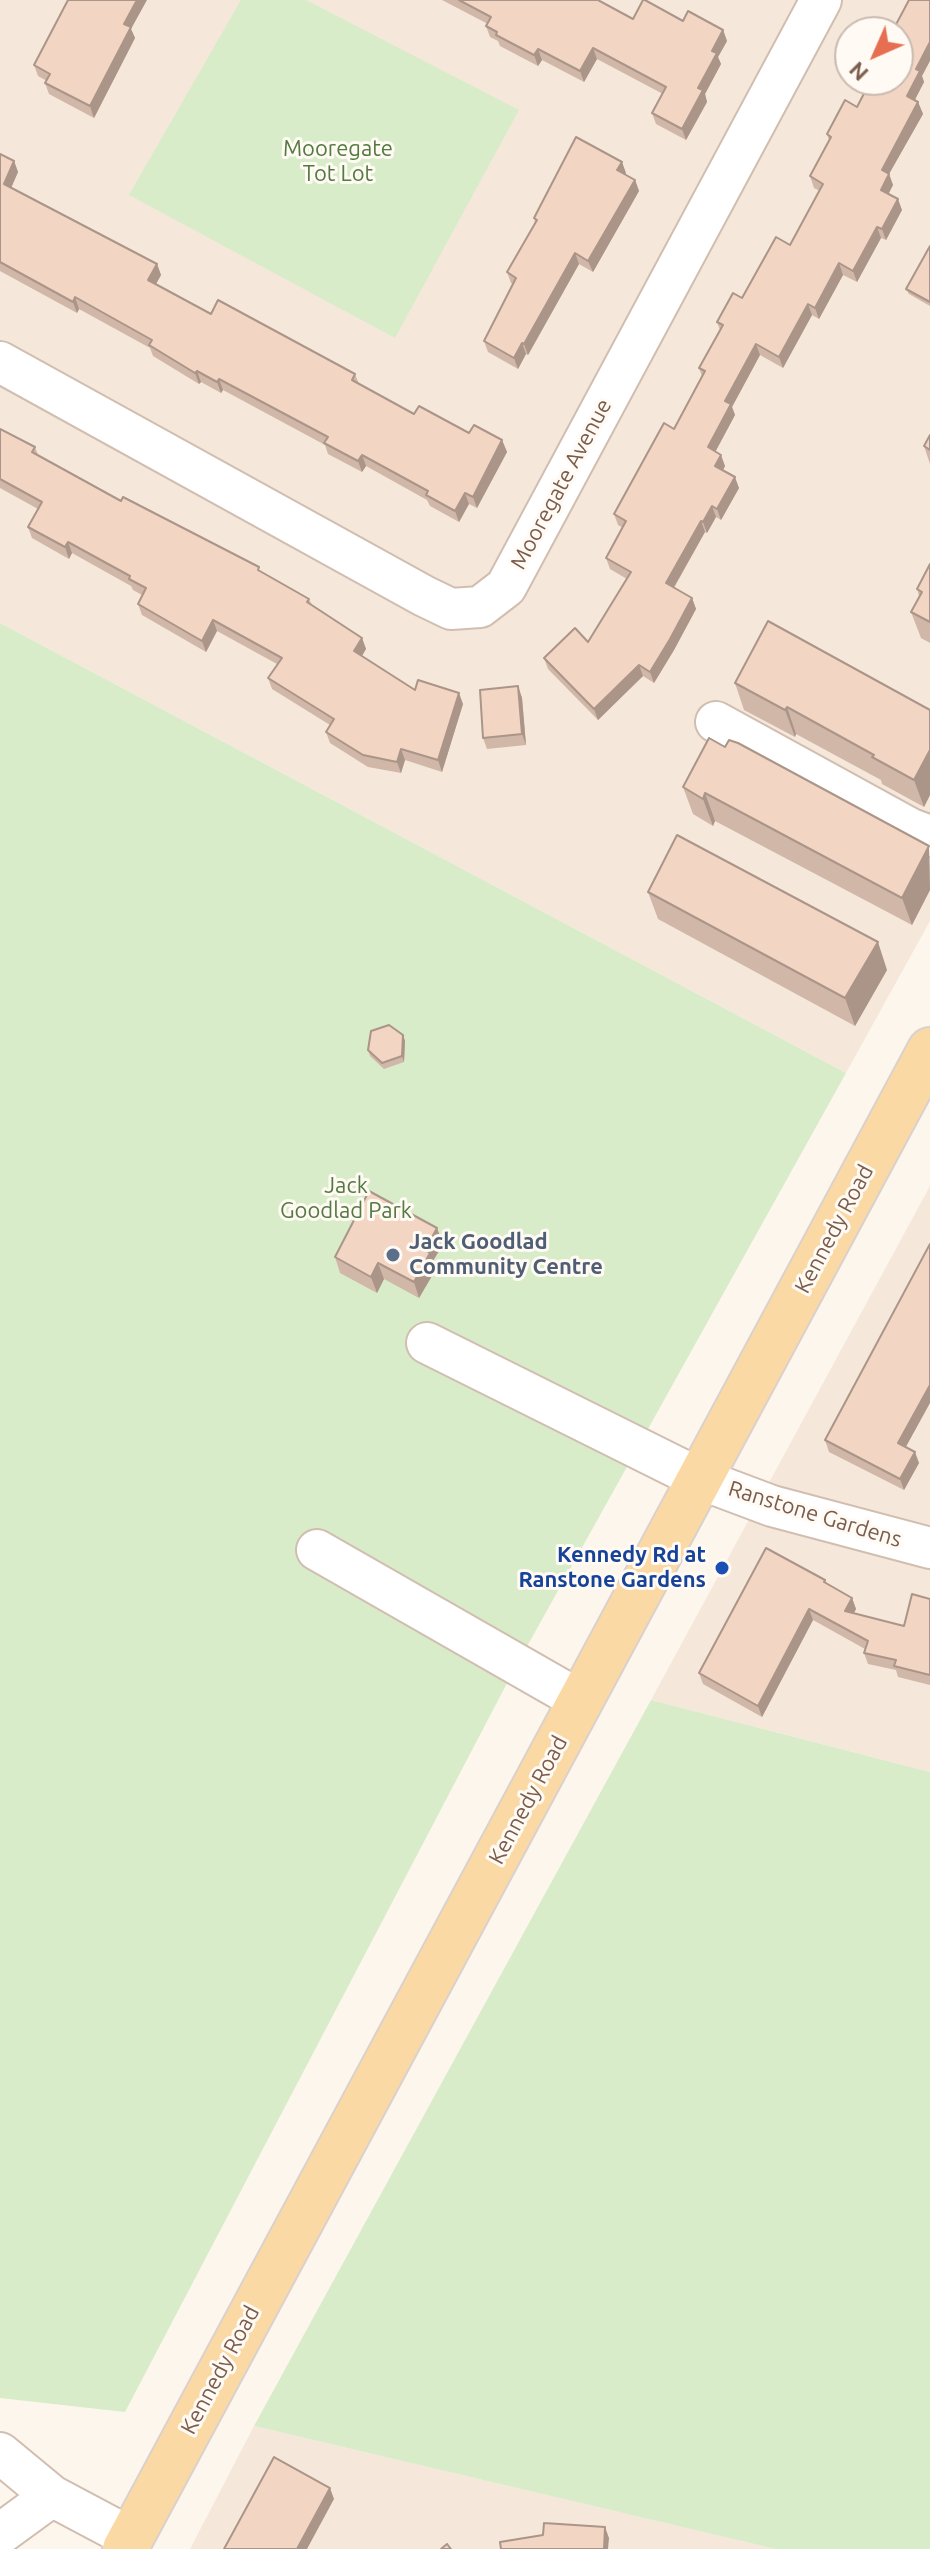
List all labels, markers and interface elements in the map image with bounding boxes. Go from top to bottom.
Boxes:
north arrow [834,16,914,96]
text: N [843,57,873,87]
park label: Mooregate Tot Lot [283,136,393,188]
street label: Mooregate Avenue [505,394,617,574]
street label: Kennedy Road [789,1160,879,1298]
park label: Jack Goodlad Park [280,1173,412,1224]
place label: Jack Goodlad Community Centre [409,1229,603,1280]
marker: Jack Goodlad Community Centre [384,1246,402,1264]
street label: Ranstone Gardens [725,1475,905,1553]
place label: Kennedy Rd at Ranstone Gardens [519,1542,706,1594]
marker: Kennedy Rd at Ranstone Gardens [713,1559,731,1577]
street label: Kennedy Road [483,1731,573,1869]
street label: Kennedy Road [175,2301,265,2439]

